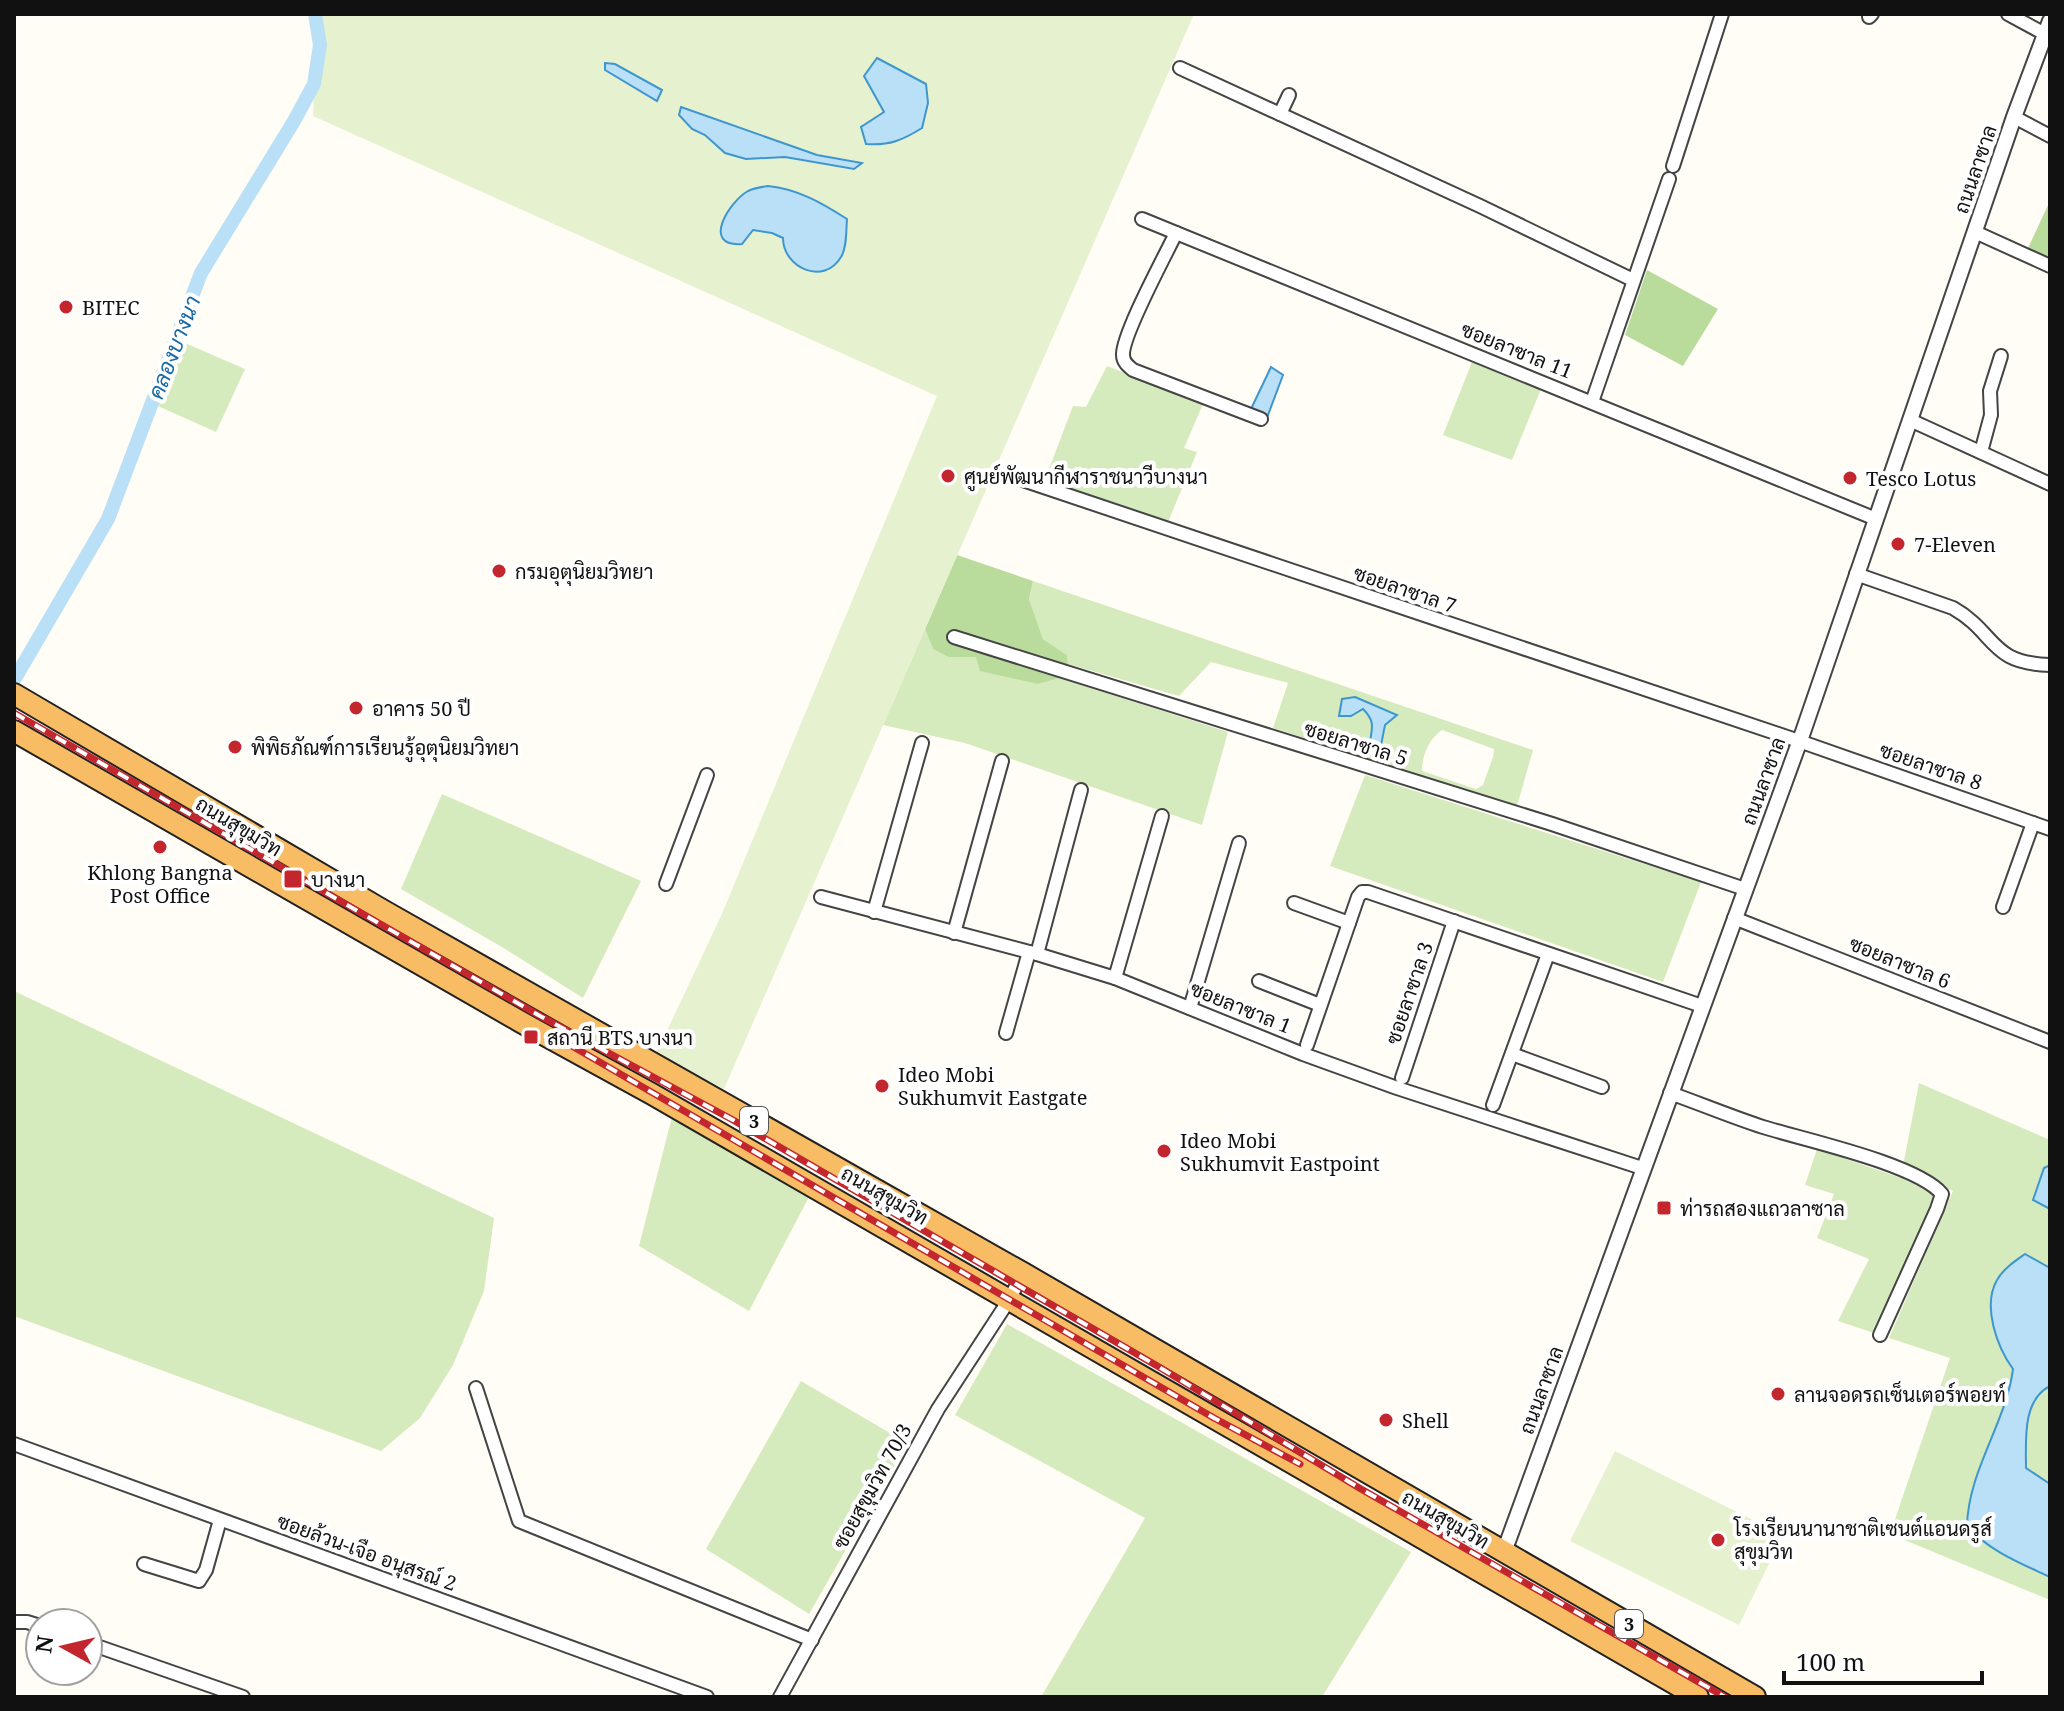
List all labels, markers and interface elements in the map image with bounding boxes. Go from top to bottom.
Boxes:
street label: ถนนลาซาล [1947,121,2003,217]
water label: คลองบางนา [140,291,206,403]
place label: BITEC [82,294,139,321]
marker: BITEC [57,298,75,316]
street label: ซอยลาซาล 11 [1457,315,1577,385]
place label: ศูนย์พัฒนากีฬาราชนาวีบางนา [964,463,1208,492]
place label: Tesco Lotus [1866,465,1976,492]
marker: ศูนย์พัฒนากีฬาราชนาวีบางนา [939,467,957,485]
marker: Tesco Lotus [1841,469,1859,487]
place label: 7-Eleven [1914,531,1996,558]
marker: 7-Eleven [1889,535,1907,553]
place label: กรมอุตุนิยมวิทยา [515,558,653,586]
street label: ซอยลาซาล 7 [1350,559,1460,619]
marker: กรมอุตุนิยมวิทยา [490,562,508,580]
place label: อาคาร 50 ปี [372,695,471,722]
marker: อาคาร 50 ปี [347,699,365,717]
street label: ซอยลาซาล 5 [1301,714,1411,772]
street label: ถนนลาซาล [1735,733,1791,829]
place label: พิพิธภัณฑ์การเรียนรู้อุตุนิยมวิทยา [251,734,519,763]
street label: ซอยลาซาล 8 [1876,736,1986,796]
marker: พิพิธภัณฑ์การเรียนรู้อุตุนิยมวิทยา [226,738,244,756]
street label: ถนนสุขุมวิท [190,790,287,863]
marker: Khlong Bangna Post Office [151,838,169,856]
place label: Khlong Bangna Post Office [87,859,233,909]
place label: บางนา [311,866,365,893]
marker: บางนา [282,868,304,890]
street label: ซอยลาซาล 6 [1845,929,1955,995]
street label: ซอยลาซาล 3 [1379,938,1439,1048]
street label: ซอยลาซาล 1 [1186,974,1296,1040]
place label: สถานี BTS บางนา [547,1024,693,1051]
marker: สถานี BTS บางนา [522,1028,540,1046]
place label: Ideo Mobi Sukhumvit Eastgate [898,1061,1087,1111]
marker: Ideo Mobi Sukhumvit Eastgate [873,1077,891,1095]
road number: 3 [740,1107,768,1135]
place label: Ideo Mobi Sukhumvit Eastpoint [1180,1127,1380,1177]
marker: Ideo Mobi Sukhumvit Eastpoint [1155,1142,1173,1160]
street label: ถนนสุขุมวิท [836,1159,933,1232]
place label: ท่ารถสองแถวลาซาล [1680,1195,1845,1222]
marker: ท่ารถสองแถวลาซาล [1655,1199,1673,1217]
street label: ถนนลาซาล [1513,1342,1569,1438]
place label: ลานจอดรถเซ็นเตอร์พอยท์ [1794,1380,2006,1408]
marker: ลานจอดรถเซ็นเตอร์พอยท์ [1769,1385,1787,1403]
place label: Shell [1402,1407,1449,1434]
marker: Shell [1377,1411,1395,1429]
street label: ซอยสุขุมวิท 70/3 [826,1419,918,1554]
street label: ถนนสุขุมวิท [1397,1483,1494,1556]
street label: ซอยล้วน-เจือ อนุสรณ์ 2 [273,1507,461,1598]
place label: โรงเรียนนานาชาติเซนต์แอนดรูส์ สุขุมวิท [1733,1515,1992,1566]
marker: โรงเรียนนานาชาติเซนต์แอนดรูส์ สุขุมวิท [1709,1531,1727,1549]
north arrow [24,1607,104,1687]
road number: 3 [1615,1610,1643,1638]
text: N [27,1633,59,1655]
scale bar [1784,1635,1982,1685]
text: 100 m [1796,1645,1865,1678]

